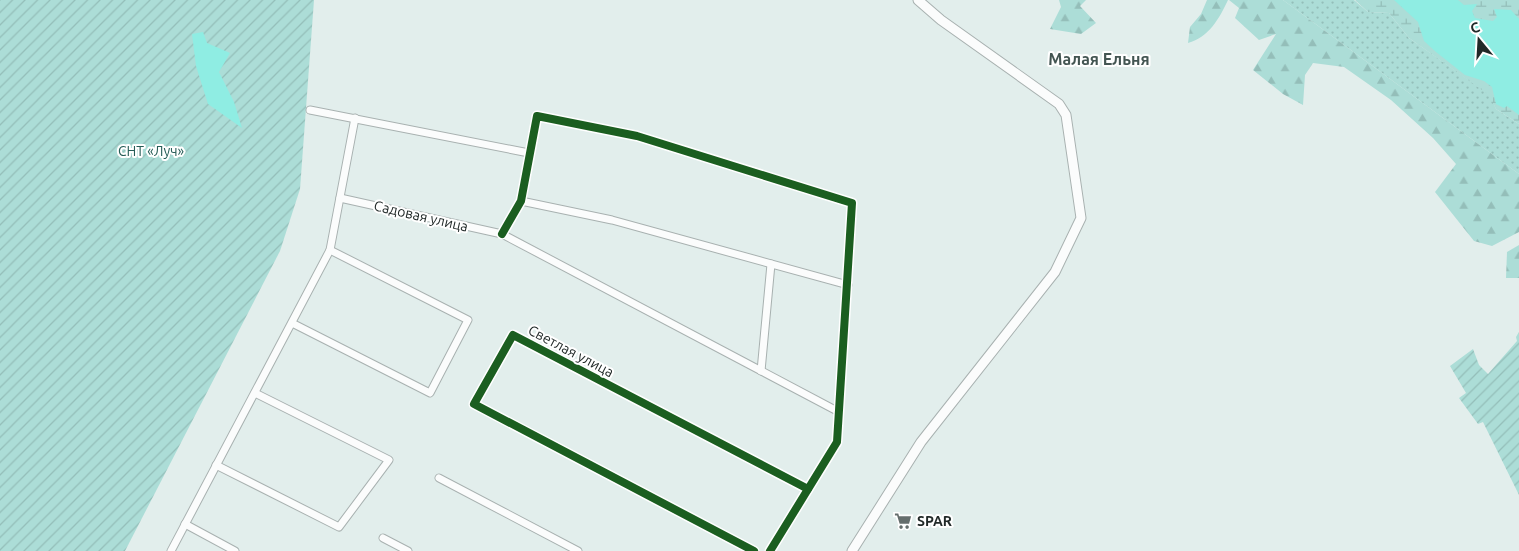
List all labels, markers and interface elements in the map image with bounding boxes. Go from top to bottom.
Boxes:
north arrow [1454,15,1504,65]
text: С [1468,19,1482,37]
district label: Малая Ельня [1048,50,1150,68]
park label: СНТ «Луч» [118,143,185,159]
street label: Садовая улица [372,197,470,235]
street label: Светлая улица [526,322,616,380]
supermarket icon: SPAR [893,511,913,531]
place label: SPAR [917,513,952,529]

